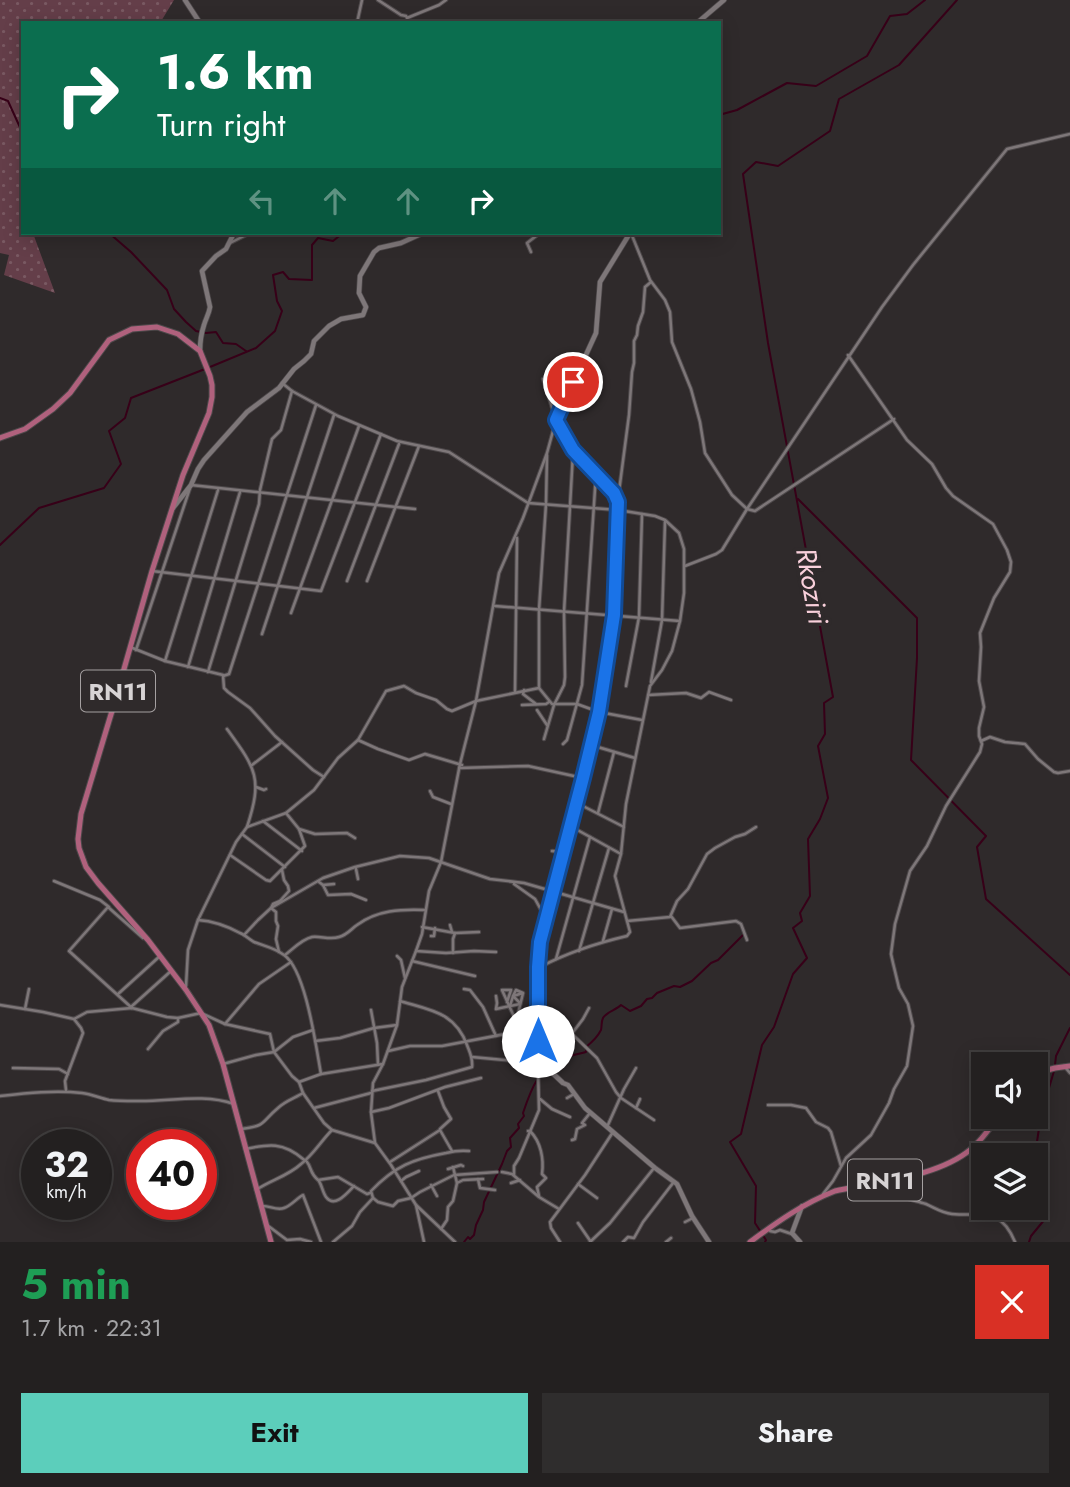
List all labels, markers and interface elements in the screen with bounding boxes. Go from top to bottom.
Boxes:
text: 1.6 km [157,37,314,107]
icon: right [42,49,133,140]
text: Turn right [157,102,286,148]
icon: left [243,182,281,220]
icon: ahead [316,182,354,220]
icon: ahead [389,182,427,220]
icon: right [462,182,500,220]
pin [543,352,603,412]
icon: arrive [554,363,592,401]
water label: Rkoziri [785,544,839,628]
road number: RN11 [81,670,155,712]
position arrow [501,1004,575,1078]
map controls [971,1052,1048,1220]
button: sound [971,1052,1048,1129]
speed limit sign: 40 [126,1129,217,1220]
text: 32 [44,1140,89,1190]
button: layers [971,1143,1048,1220]
road number: RN11 [848,1160,922,1200]
text: km/h [46,1179,87,1205]
text: 5 min [21,1254,131,1315]
button: close [975,1265,1049,1339]
text: 1.7 km · 22:31 [21,1311,162,1345]
button: Exit [21,1393,528,1473]
button: Share [542,1393,1049,1473]

